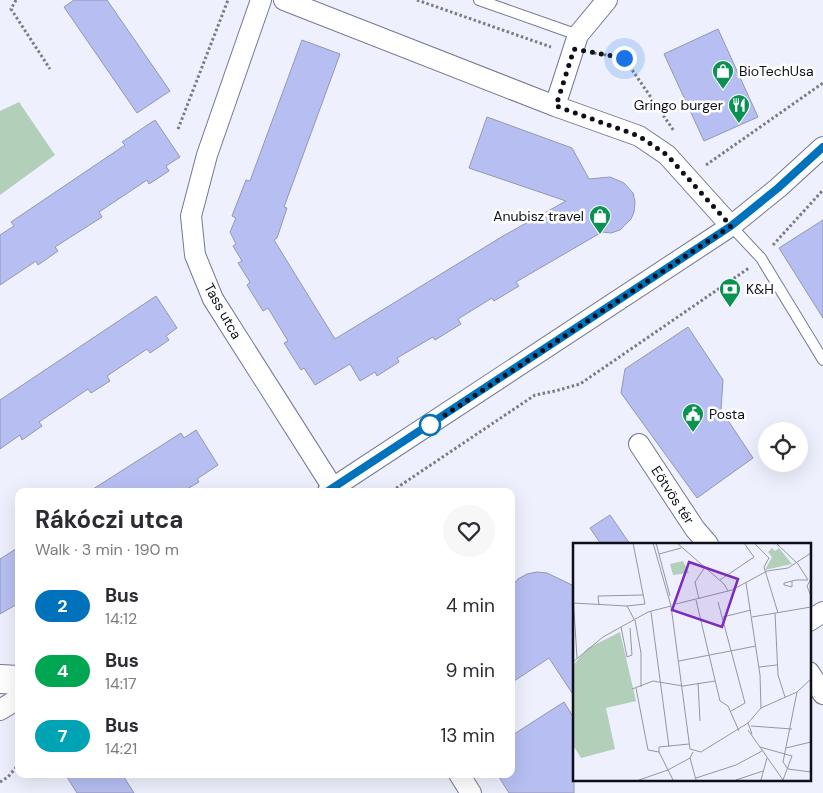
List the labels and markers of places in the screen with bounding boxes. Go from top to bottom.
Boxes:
shop icon: BioTechUsa [711,59,735,90]
place label: BioTechUsa [739,62,814,80]
restaurant icon: Gringo burger [727,93,751,124]
place label: Gringo burger [634,96,723,114]
shop icon: Anubisz travel [588,204,612,235]
place label: Anubisz travel [493,207,584,225]
bank icon: K&H [718,277,742,308]
place label: K&H [746,280,774,298]
public building icon: Posta [681,402,705,433]
place label: Posta [709,405,745,423]
unlabelled marker [419,414,441,436]

